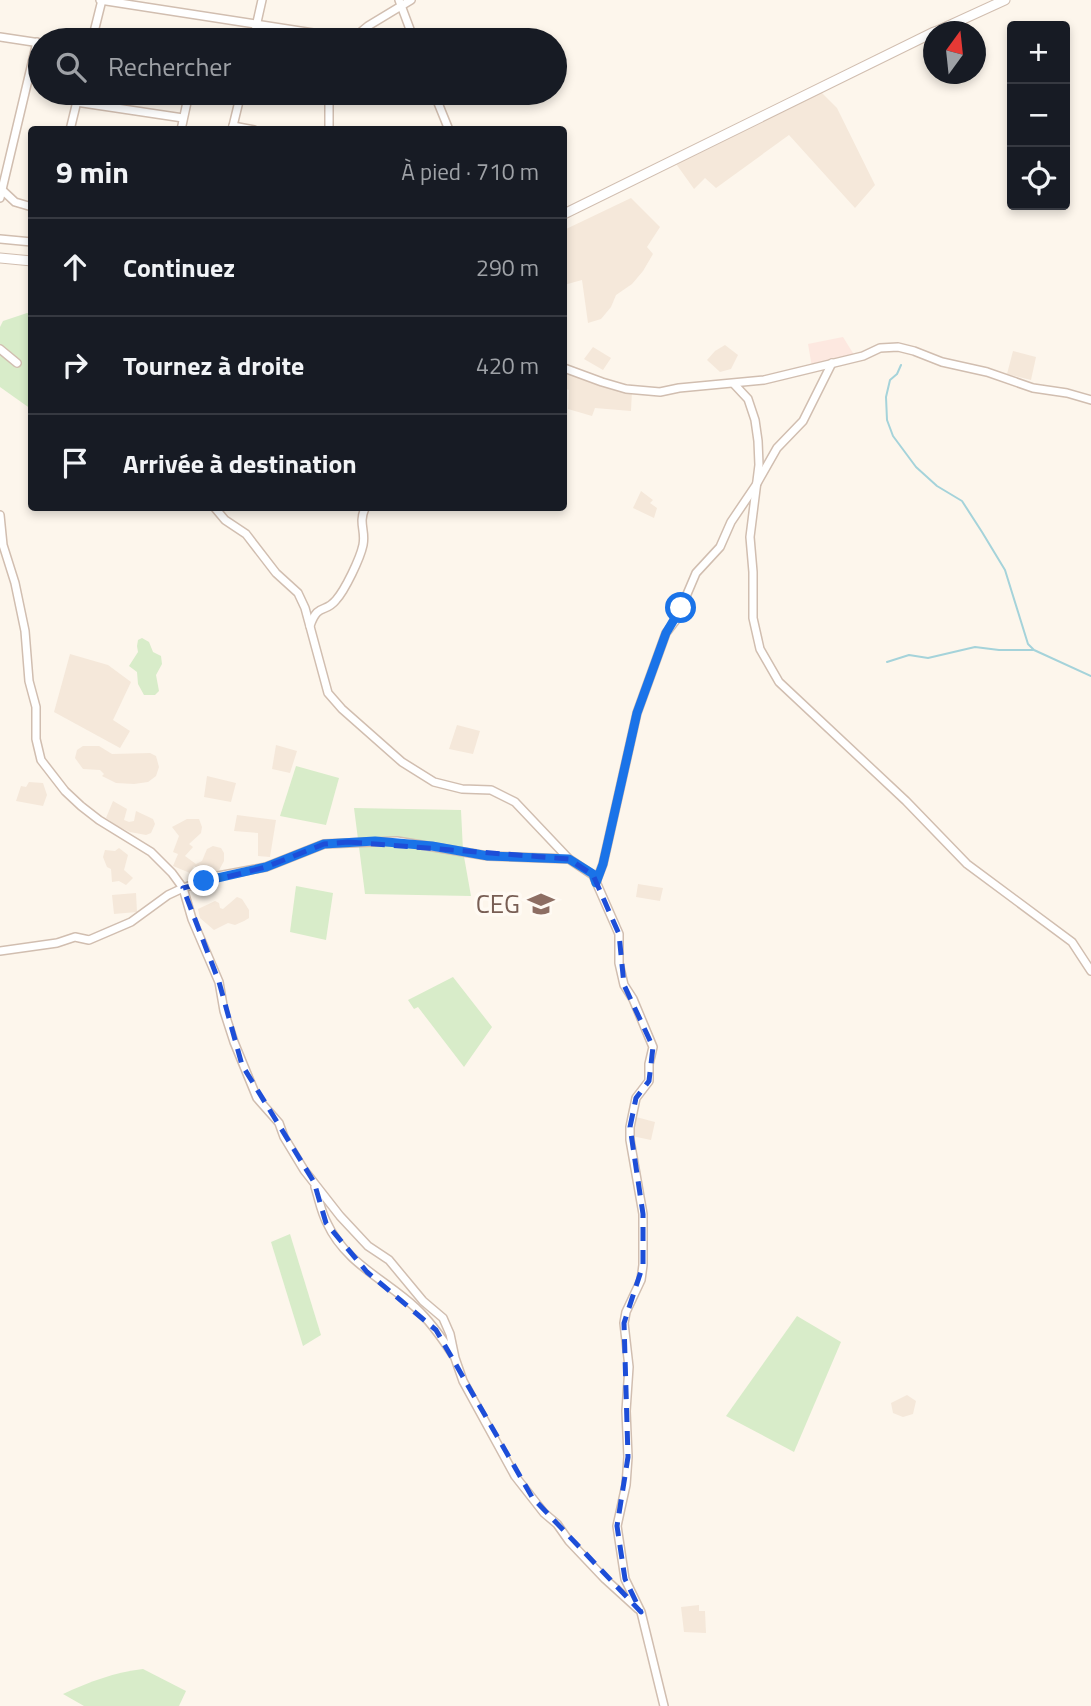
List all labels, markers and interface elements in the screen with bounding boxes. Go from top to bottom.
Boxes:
north arrow [923,21,986,84]
map controls [1007,21,1070,210]
button: + [1007,21,1070,84]
search box [28,28,567,105]
text: Rechercher [108,47,232,86]
icon: search [52,48,90,86]
button: − [1007,84,1070,147]
button: locate [1007,147,1070,210]
text: 9 min [56,149,129,195]
text: À pied · 710 m [401,154,539,189]
icon: ahead [56,248,94,286]
text: Continuez [123,248,235,287]
text: 290 m [476,250,539,285]
icon: right [56,346,94,384]
text: Tournez à droite [123,346,304,385]
text: 420 m [476,348,539,383]
icon: arrive [56,444,94,482]
text: Arrivée à destination [123,444,357,483]
route start [665,592,696,623]
route end [188,865,219,896]
place label: CEG [476,884,520,923]
school or university icon: CEG [526,889,556,919]

